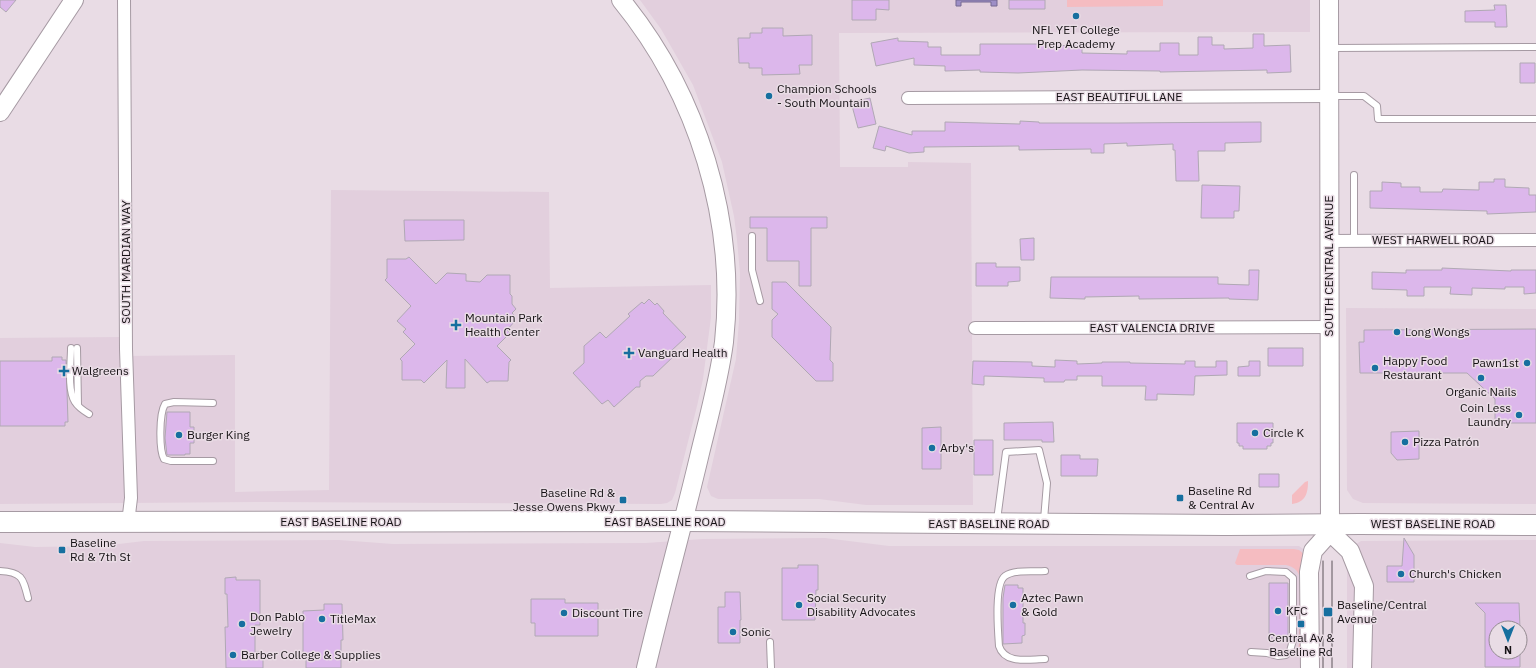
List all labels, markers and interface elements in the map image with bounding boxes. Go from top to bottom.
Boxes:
marker: NFL YET College Prep Academy [1071,11,1081,21]
place label: NFL YET College Prep Academy [1032,22,1120,51]
place label: Champion Schools - South Mountain [777,81,877,110]
street label: EAST BEAUTIFUL LANE [1056,89,1182,104]
marker: Champion Schools - South Mountain [764,91,774,101]
street label: SOUTH CENTRAL AVENUE [1321,196,1336,336]
street label: SOUTH MARDIAN WAY [118,200,133,324]
street label: WEST HARWELL ROAD [1372,232,1494,247]
place label: Mountain Park Health Center [465,310,543,339]
marker: Mountain Park Health Center [450,319,462,331]
street label: EAST VALENCIA DRIVE [1090,320,1214,335]
place label: Long Wongs [1405,324,1470,339]
marker: Long Wongs [1392,327,1402,337]
place label: Vanguard Health [638,345,728,360]
marker: Vanguard Health [623,347,635,359]
place label: Happy Food Restaurant [1383,353,1447,382]
place label: Pawn1st [1472,355,1519,370]
marker: Pawn1st [1522,358,1532,368]
place label: Walgreens [72,363,129,378]
marker: Happy Food Restaurant [1370,363,1380,373]
marker: Walgreens [59,366,69,376]
marker: Organic Nails [1476,373,1486,383]
place label: Organic Nails [1445,384,1517,399]
place label: Coin Less Laundry [1460,400,1511,429]
marker: Coin Less Laundry [1514,410,1524,420]
place label: Circle K [1263,425,1305,440]
place label: Burger King [187,427,250,442]
marker: Circle K [1250,428,1260,438]
marker: Burger King [174,430,184,440]
place label: Pizza Patrón [1413,434,1479,449]
marker: Pizza Patrón [1400,437,1410,447]
place label: Arby's [940,440,974,455]
marker: Arby's [927,443,937,453]
place label: Baseline Rd & Central Av [1188,483,1255,512]
place label: Baseline Rd & Jesse Owens Pkwy [513,485,616,514]
marker: Baseline Rd & Central Av [1175,493,1185,503]
marker: Baseline Rd & Jesse Owens Pkwy [618,495,628,505]
street label: EAST BASELINE ROAD [280,514,402,529]
street label: EAST BASELINE ROAD [604,514,726,529]
street label: EAST BASELINE ROAD [928,516,1050,531]
street label: WEST BASELINE ROAD [1371,516,1495,531]
place label: Baseline Rd & 7th St [70,535,131,564]
marker: Baseline Rd & 7th St [57,545,67,555]
place label: Church's Chicken [1409,566,1502,581]
marker: Church's Chicken [1396,569,1406,579]
place label: Social Security Disability Advocates [807,590,916,619]
place label: Aztec Pawn & Gold [1021,590,1084,619]
place label: Baseline/Central Avenue [1337,597,1427,626]
marker: Social Security Disability Advocates [794,600,804,610]
marker: Aztec Pawn & Gold [1008,600,1018,610]
place label: KFC [1286,603,1308,618]
place label: Discount Tire [572,605,643,620]
marker: KFC [1273,606,1283,616]
marker: Baseline/Central Avenue [1322,606,1334,618]
marker: Discount Tire [559,608,569,618]
place label: Don Pablo Jewelry [250,609,305,638]
place label: TitleMax [330,611,376,626]
marker: TitleMax [317,614,327,624]
marker: Don Pablo Jewelry [237,619,247,629]
marker: Central Av & Baseline Rd [1296,619,1306,629]
north arrow [1488,620,1528,660]
place label: Sonic [741,624,771,639]
marker: Sonic [728,627,738,637]
place label: Central Av & Baseline Rd [1268,630,1335,659]
text: N [1504,643,1512,657]
place label: Barber College & Supplies [241,647,381,662]
marker: Barber College & Supplies [228,650,238,660]

